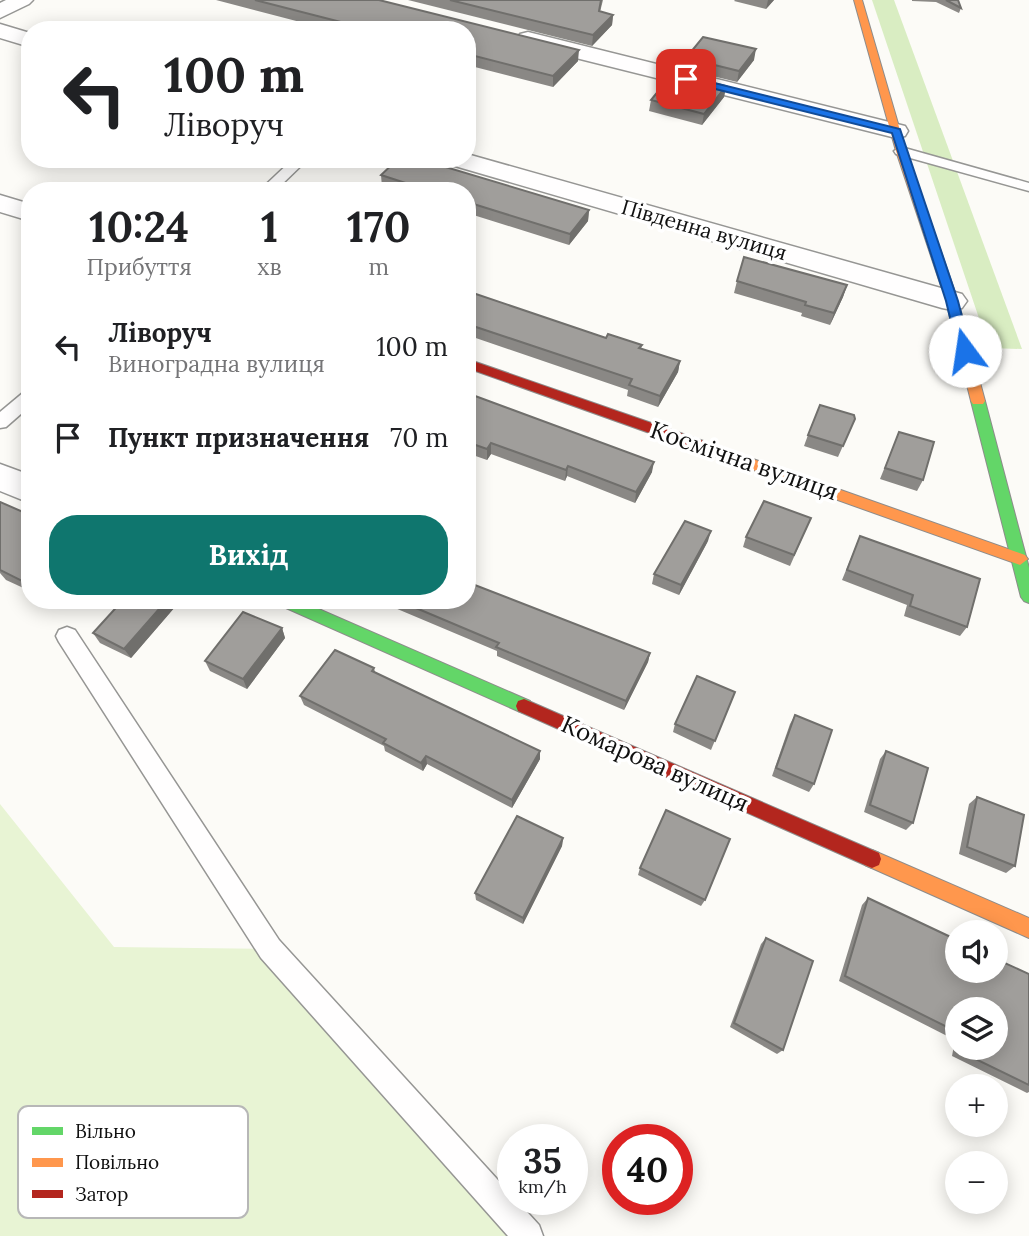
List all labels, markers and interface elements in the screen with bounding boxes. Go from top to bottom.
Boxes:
text: 100 m [164,43,304,105]
icon: left [49,49,140,140]
pin [656,49,716,109]
icon: arrive [667,60,705,98]
text: Ліворуч [164,104,284,145]
street label: Південна вулиця [618,193,790,266]
text: 10:24 [89,200,189,254]
text: 1 [261,200,278,254]
text: 170 [347,200,410,254]
text: Прибуття [86,252,192,281]
text: хв [257,252,282,281]
text: m [368,252,389,281]
position arrow [928,314,1002,388]
text: Ліворуч [108,316,212,349]
icon: left [49,328,87,366]
text: 100 m [376,330,448,363]
text: Виноградна вулиця [108,349,325,378]
street label: Космічна вулиця [646,414,842,507]
icon: arrive [49,419,87,457]
text: Пункт призначення [108,421,369,454]
text: 70 m [390,421,449,454]
button: Вихід [49,515,448,595]
street label: Комарова вулиця [557,708,754,819]
map controls [945,920,1008,1214]
button: sound [945,920,1008,983]
button: layers [945,997,1008,1060]
button: + [945,1074,1008,1137]
legend [18,1106,248,1218]
text: Вільно [75,1119,136,1143]
speed limit sign: 40 [602,1124,693,1215]
text: 35 [523,1138,562,1183]
text: Повільно [75,1150,159,1174]
button: − [945,1151,1008,1214]
text: km/h [518,1175,567,1198]
text: Затор [75,1182,128,1206]

